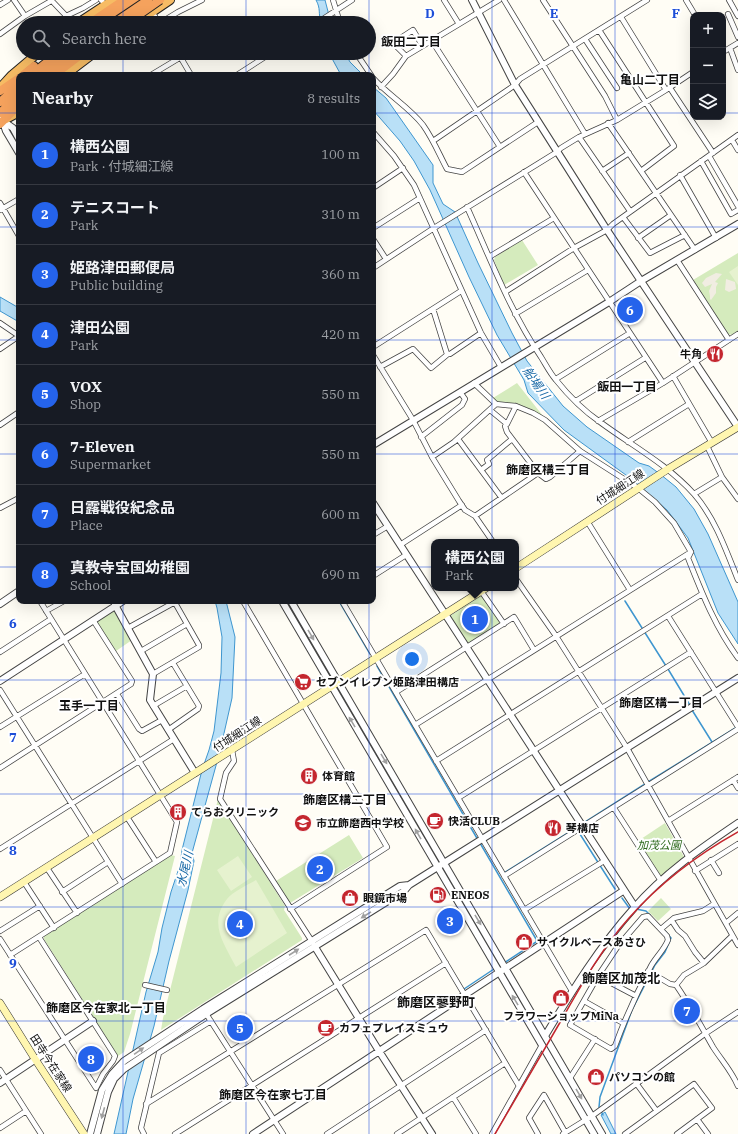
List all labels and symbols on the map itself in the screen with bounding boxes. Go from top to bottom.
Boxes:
text: D [425,5,435,22]
text: E [550,5,558,22]
text: F [672,5,680,22]
district label: 飯田二丁目 [381,34,441,49]
district label: 亀山二丁目 [620,72,680,87]
pin: 6 [617,295,643,325]
restaurant icon: 牛角 [705,344,725,364]
place label: 牛角 [680,347,702,361]
water label: 船場川 [520,364,554,403]
district label: 飯田一丁目 [597,379,657,394]
district label: 飾磨区構三丁目 [506,462,590,477]
street label: 付城細江線 [593,466,647,508]
pin: 1 [462,604,488,634]
text: 6 [9,615,17,632]
one-way arrow [307,629,314,641]
your location [402,649,422,669]
supermarket icon: セブンイレブン姫路津田構店 [293,672,313,692]
place label: セブンイレブン姫路津田構店 [316,675,459,689]
district label: 飾磨区構一丁目 [619,695,703,710]
district label: 玉手一丁目 [59,698,119,713]
street label: 付城細江線 [210,713,264,755]
one-way arrow [349,716,356,728]
text: 7 [9,729,17,746]
one-way arrow [380,753,387,765]
building icon: 体育館 [299,766,319,786]
place label: 体育館 [322,769,355,783]
district label: 飾磨区構二丁目 [303,792,387,807]
building icon: てらおクリニック [168,802,188,822]
place label: てらおクリニック [191,805,279,819]
cafe icon: 快活CLUB [425,811,445,831]
school or university icon: 市立飾磨西中学校 [293,813,313,833]
place label: 快活CLUB [448,814,500,828]
place label: 市立飾磨西中学校 [316,816,404,830]
restaurant icon: 琴構店 [543,818,563,838]
place label: 琴構店 [565,821,599,835]
one-way arrow [415,828,422,840]
park label: 加茂公園 [637,838,683,852]
text: 8 [9,842,17,859]
water label: 水尾川 [173,848,196,888]
pin: 2 [307,854,333,884]
fuel station icon: ENEOS [428,885,448,905]
shop icon: 眼鏡市場 [340,888,360,908]
place label: ENEOS [451,888,490,902]
place label: 眼鏡市場 [363,891,407,905]
pin: 3 [437,906,463,936]
pin: 4 [227,909,253,939]
one-way arrow [361,911,371,919]
one-way arrow [474,914,481,926]
shop icon: サイクルベースあさひ [514,932,534,952]
place label: サイクルベースあさひ [537,935,646,949]
one-way arrow [288,949,300,956]
text: 9 [9,955,17,972]
district label: 飾磨区加茂北 [582,970,660,987]
shop icon: フラワーショップMiNa [551,988,571,1008]
district label: 飾磨区蓼野町 [397,994,475,1011]
one-way arrow [512,994,519,1006]
pin: 7 [674,996,700,1026]
district label: 飾磨区今在家北一丁目 [46,1000,166,1015]
place label: フラワーショップMiNa [503,1009,619,1023]
pin: 5 [227,1013,253,1043]
cafe icon: カフェプレイスミュウ [316,1018,336,1038]
place label: カフェプレイスミュウ [339,1021,449,1035]
street label: 田寺今在家線 [27,1032,75,1094]
pin: 8 [78,1044,104,1074]
one-way arrow [134,1047,144,1055]
shop icon: パソコンの館 [586,1067,606,1087]
place label: パソコンの館 [609,1070,675,1084]
district label: 飾磨区今在家七丁目 [219,1087,327,1102]
one-way arrow [576,1088,583,1100]
one-way arrow [99,1106,105,1119]

